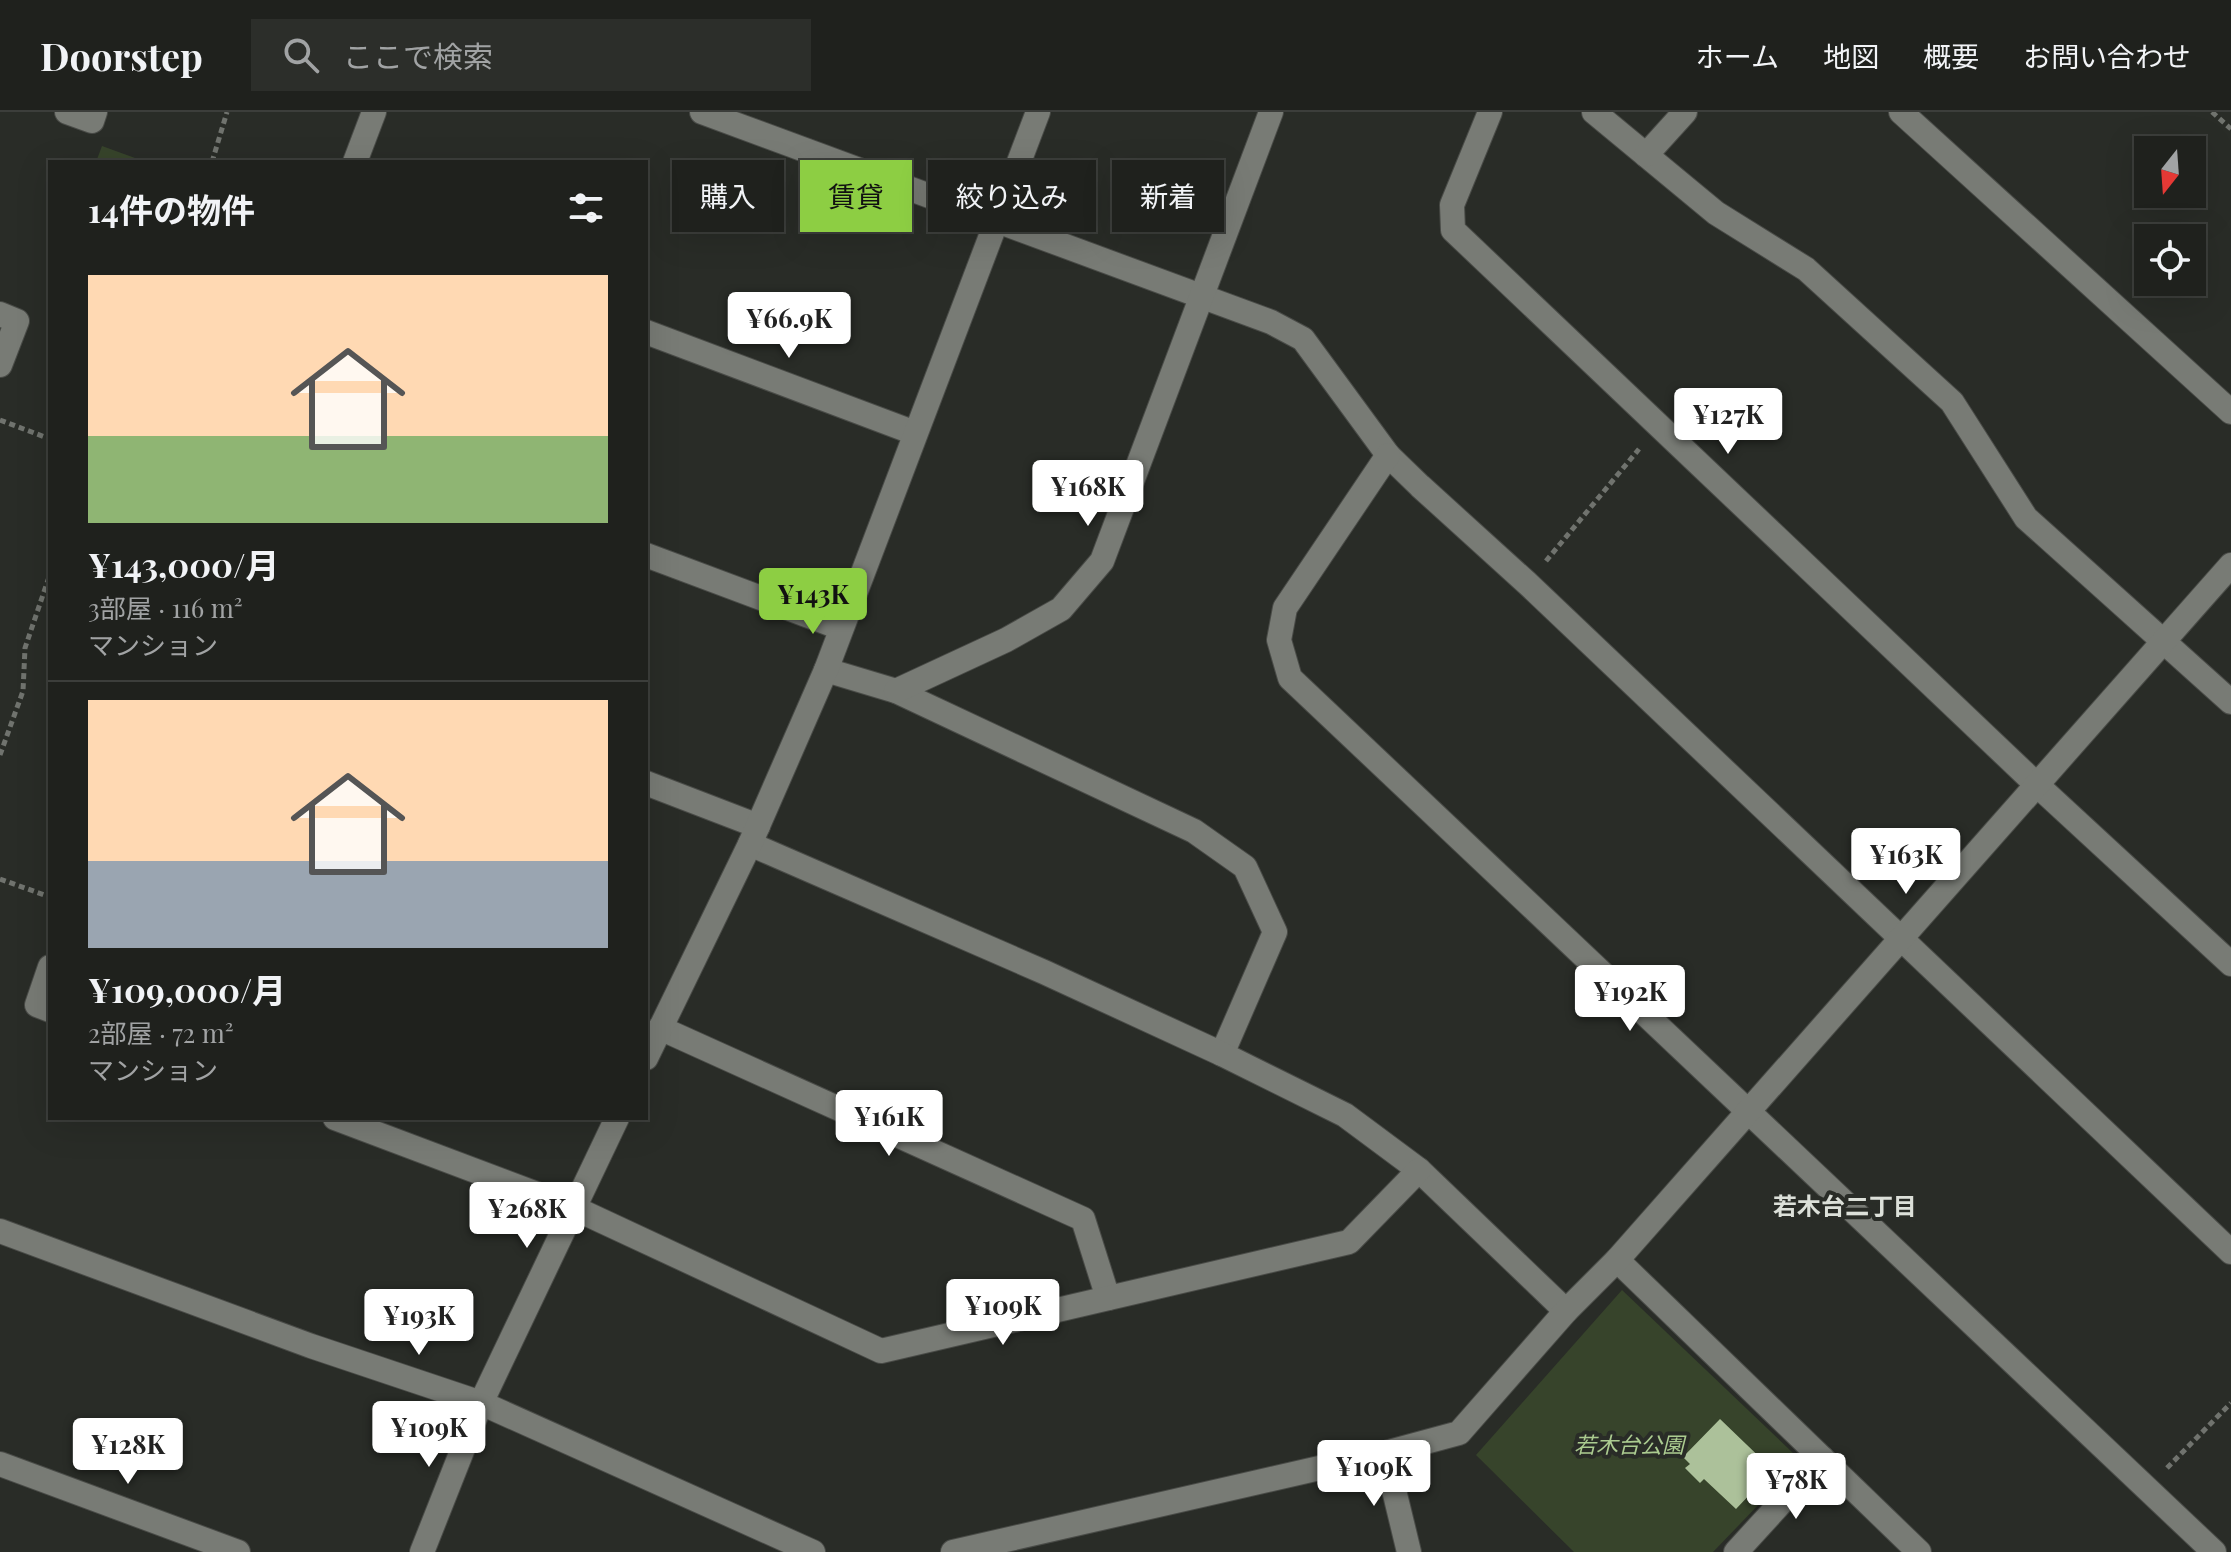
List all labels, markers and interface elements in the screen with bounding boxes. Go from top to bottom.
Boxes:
search box [251,19,811,91]
text: Doorstep [40,30,203,81]
icon: search [279,33,323,77]
text: ここで検索 [343,36,493,76]
text: ホーム [1696,37,1779,74]
text: 地図 [1823,37,1879,74]
text: 概要 [1923,37,1979,74]
text: お問い合わせ [2023,37,2191,74]
north arrow [2134,136,2206,208]
map controls [2134,136,2206,296]
chip: 購入 [672,160,784,232]
chip: 賃貸 [800,160,912,232]
chip: 絞り込み [928,160,1096,232]
chip: 新着 [1112,160,1224,232]
text: 14件の物件 [88,186,255,232]
icon: filters [564,186,608,230]
button: locate [2134,224,2206,296]
pin: ¥66.9K [724,292,854,360]
text: ¥66.9K [746,300,832,335]
icon: home [276,327,420,471]
pin: ¥127K [1672,388,1784,456]
text: ¥127K [1692,396,1764,431]
pin: ¥168K [1032,460,1144,528]
text: ¥168K [1050,468,1126,503]
text: ¥143,000/月 [88,541,280,587]
pin: ¥143K [757,568,869,636]
text: ¥143K [777,576,849,611]
text: 3部屋 · 116 m² [88,590,243,625]
text: マンション [88,627,218,662]
icon: home [276,752,420,896]
pin: ¥163K [1850,828,1962,896]
text: ¥163K [1869,836,1943,871]
pin: ¥192K [1574,965,1686,1033]
text: ¥109,000/月 [88,966,286,1012]
text: ¥192K [1593,973,1667,1008]
text: 2部屋 · 72 m² [88,1015,234,1050]
text: マンション [88,1052,218,1087]
pin: ¥161K [833,1090,945,1158]
text: ¥161K [854,1098,924,1133]
pin: ¥268K [471,1182,583,1250]
district label: 若木台二丁目 [1773,1189,1917,1221]
text: ¥268K [488,1190,566,1225]
pin: ¥109K [947,1279,1059,1347]
text: ¥109K [964,1287,1042,1322]
pin: ¥193K [363,1289,475,1357]
text: ¥193K [382,1297,456,1332]
pin: ¥109K [373,1401,485,1469]
text: ¥109K [390,1409,468,1444]
pin: ¥128K [72,1418,184,1486]
text: ¥128K [91,1426,165,1461]
park label: 若木台公園 [1574,1429,1687,1459]
pin: ¥109K [1318,1440,1430,1508]
text: ¥109K [1335,1448,1413,1483]
pin: ¥78K [1749,1453,1843,1521]
text: ¥78K [1765,1461,1827,1496]

